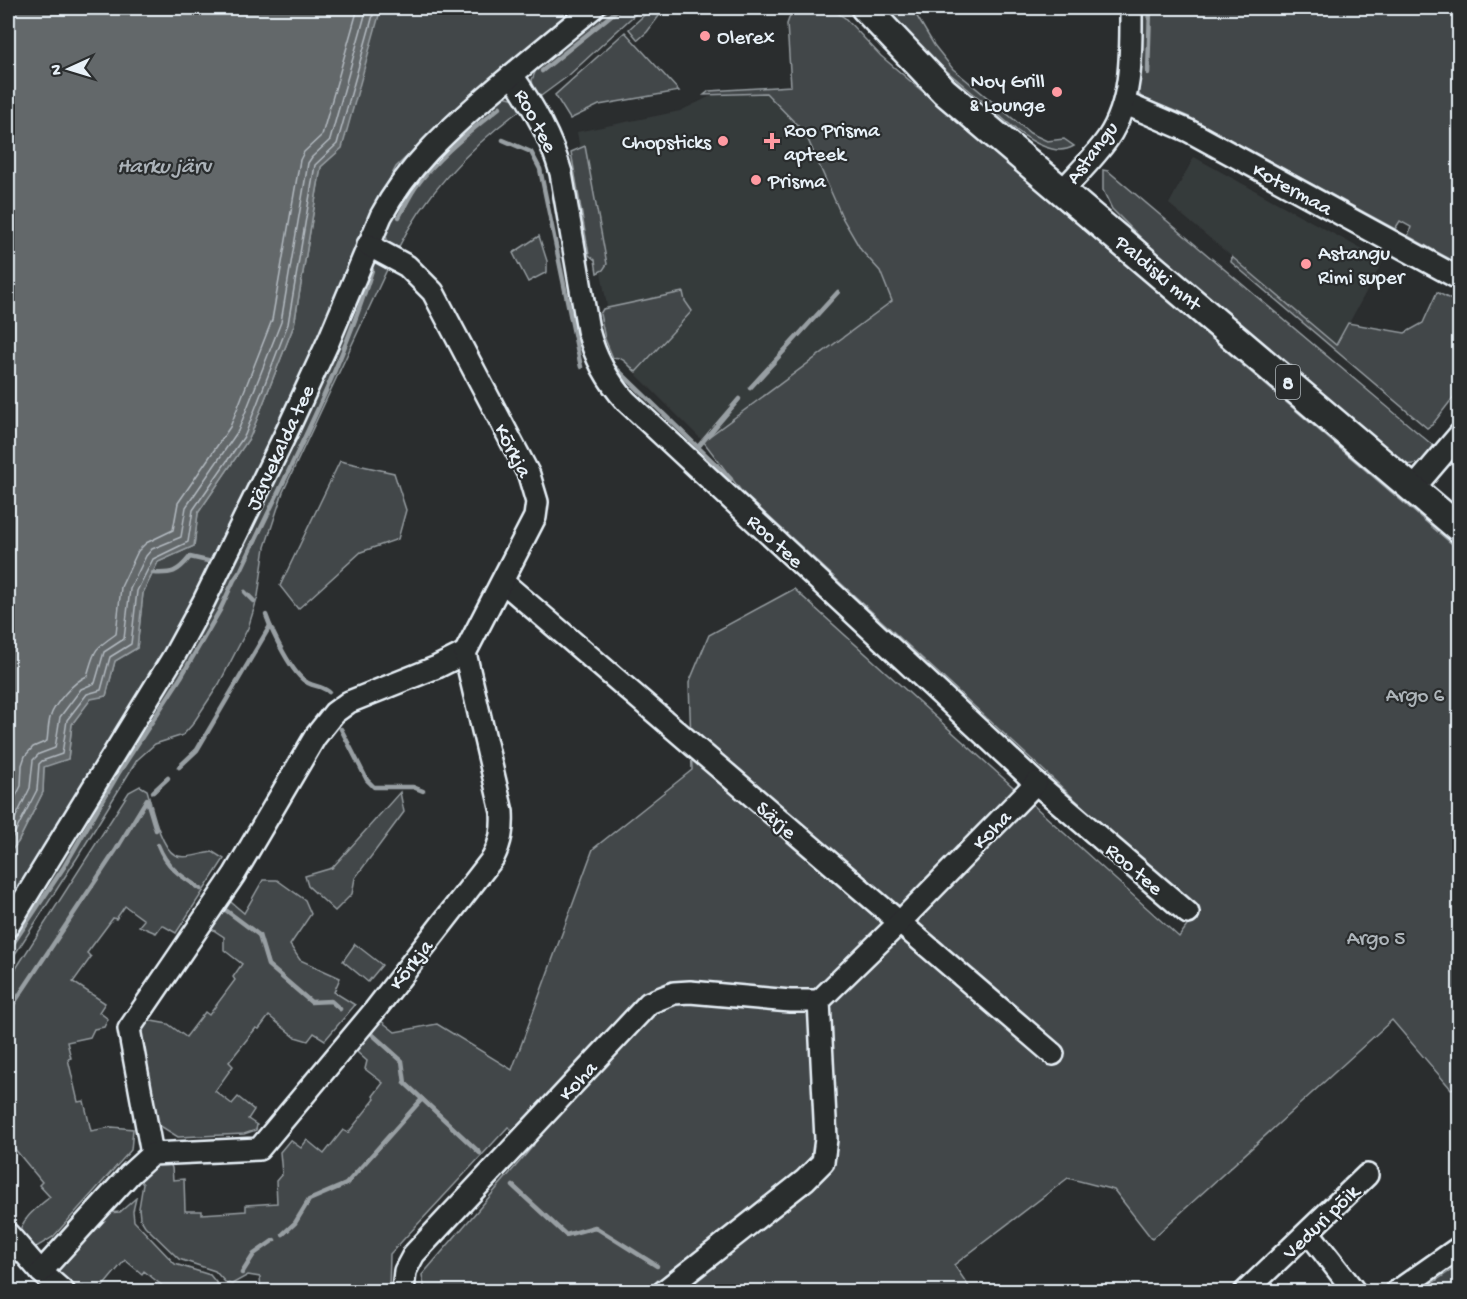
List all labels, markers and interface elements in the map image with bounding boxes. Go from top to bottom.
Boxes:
place label: Olerex [717,27,774,52]
marker: Olerex [698,29,712,43]
north arrow [39,39,99,99]
text: N [48,63,67,76]
place label: Noy Grill & Lounge [969,71,1046,120]
marker: Noy Grill & Lounge [1050,85,1064,99]
street label: Roo tee [507,86,561,159]
street label: Astangu [1062,118,1126,190]
place label: Roo Prisma apteek [784,120,881,169]
place label: Chopsticks [622,132,712,157]
marker: Chopsticks [716,134,730,148]
marker: Roo Prisma apteek [765,134,779,148]
water label: Harku järv [117,155,213,181]
street label: Kotermaa [1247,159,1337,224]
place label: Prisma [767,171,827,196]
marker: Prisma [749,173,763,187]
street label: Paldiski mnt [1108,231,1207,319]
place label: Astangu Rimi super [1318,243,1406,292]
marker: Astangu Rimi super [1299,257,1313,271]
road number: 8 [1276,365,1300,399]
street label: Järvekalda tee [242,381,323,515]
street label: Kõrkja [486,421,536,484]
street label: Roo tee [740,510,808,576]
park label: Argo 6 [1386,685,1444,710]
street label: Särje [749,797,801,847]
street label: Koha [969,805,1019,856]
street label: Roo tee [1099,839,1167,903]
park label: Argo 5 [1347,928,1405,953]
street label: Kõrkja [385,935,441,996]
street label: Koha [555,1056,605,1108]
street label: Veduri põik [1278,1179,1368,1267]

